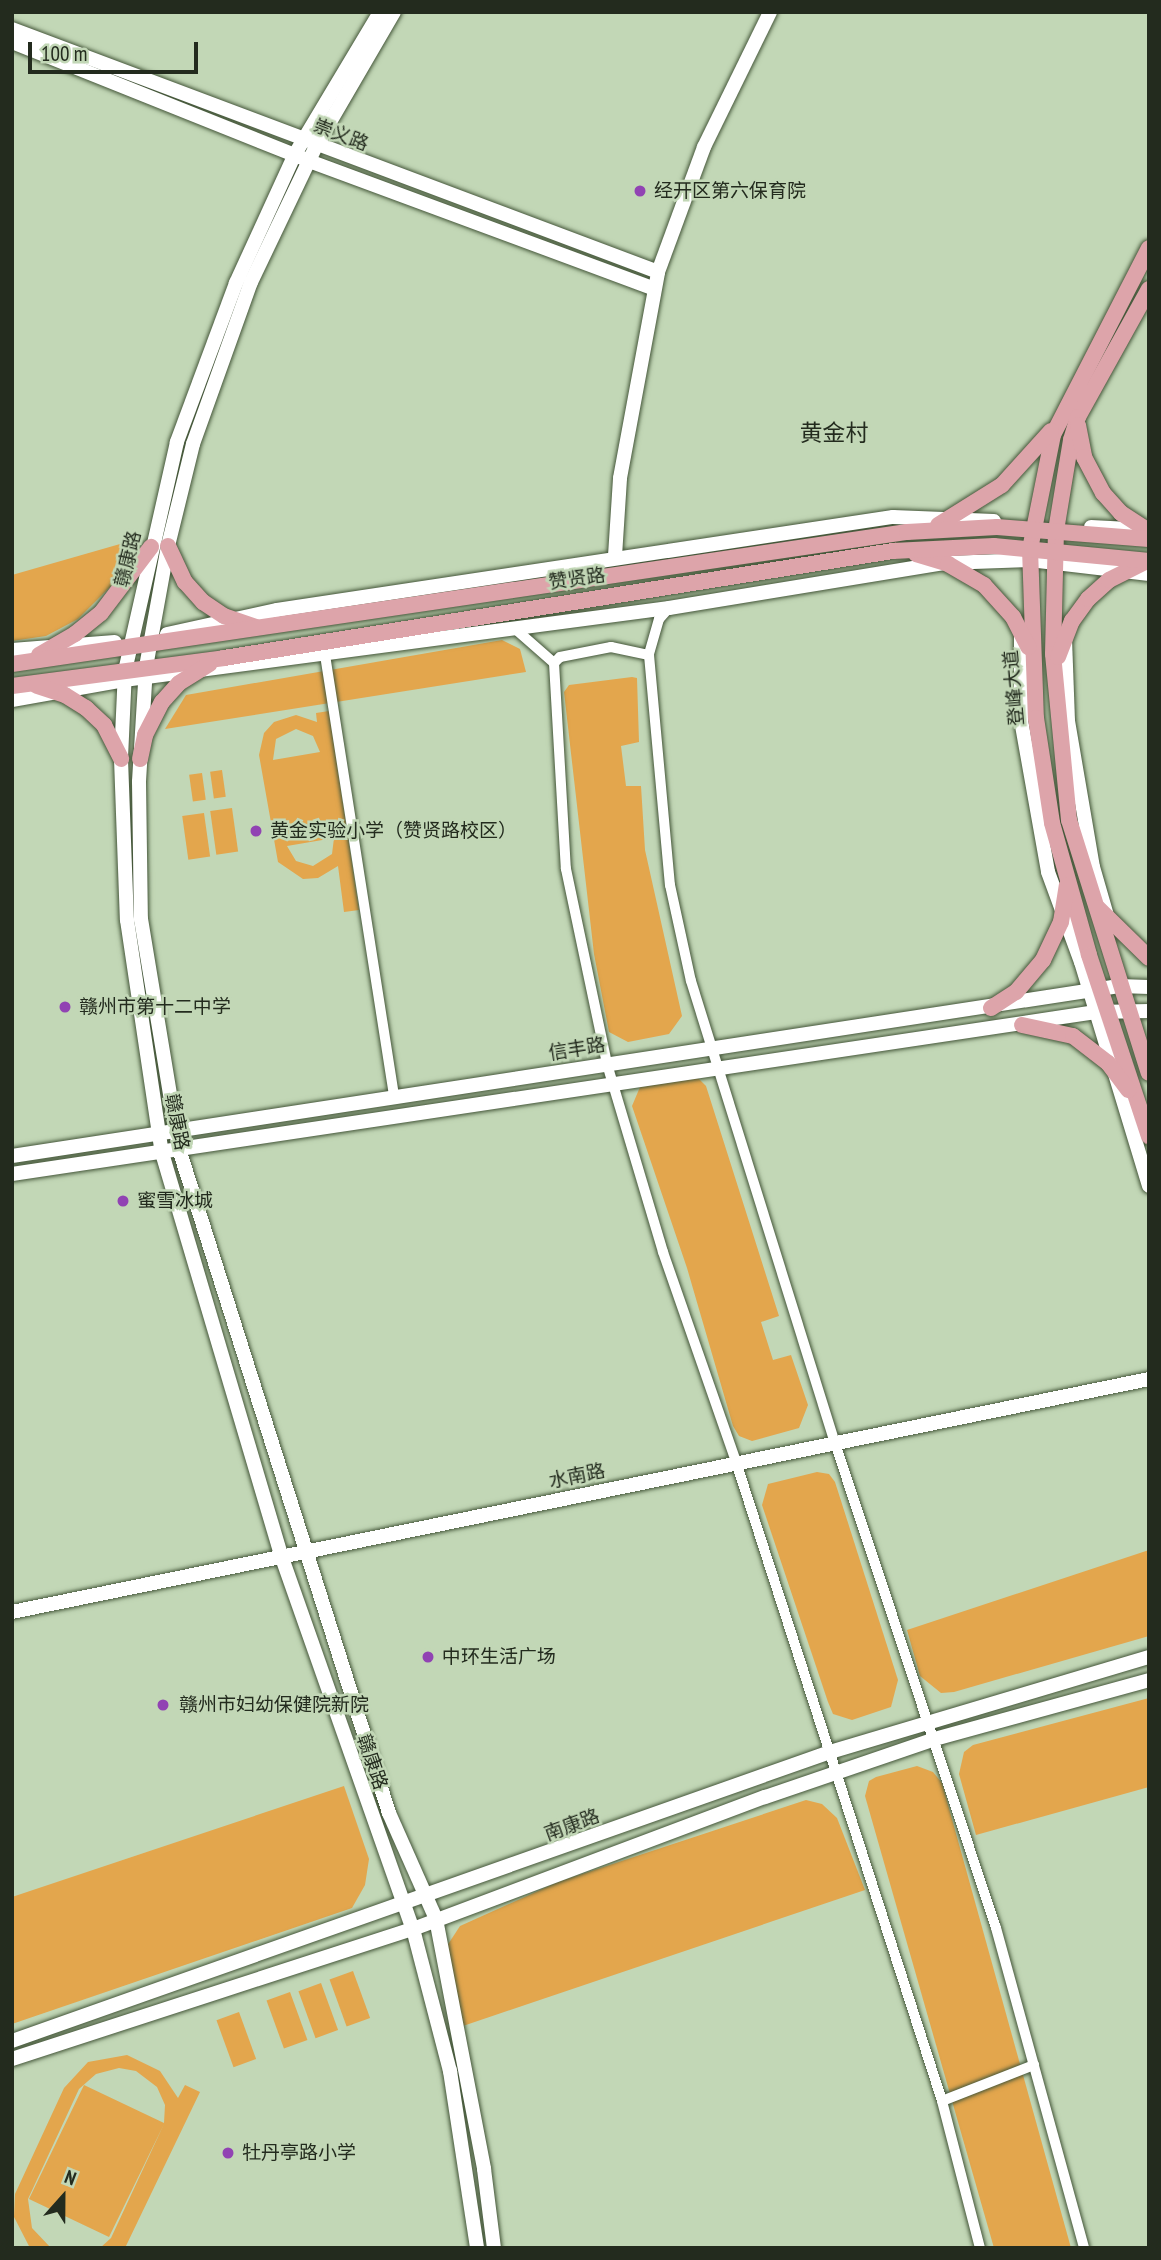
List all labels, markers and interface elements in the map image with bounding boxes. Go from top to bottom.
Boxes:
scale bar [32,28,201,72]
text: 100 m [41,40,87,67]
street label: 崇义路 [310,114,372,156]
place label: 经开区第六保育院 [654,180,806,202]
marker: 经开区第六保育院 [632,183,648,199]
district label: 黄金村 [800,419,868,447]
street label: 赣康路 [110,529,146,589]
street label: 赞贤路 [547,564,607,594]
street label: 登峰大道 [999,649,1029,727]
place label: 黄金实验小学（赞贤路校区） [270,820,517,842]
marker: 黄金实验小学（赞贤路校区） [248,823,264,839]
place label: 赣州市第十二中学 [79,996,231,1018]
marker: 赣州市第十二中学 [57,999,73,1015]
street label: 信丰路 [547,1033,607,1065]
street label: 赣康路 [160,1092,194,1152]
place label: 蜜雪冰城 [137,1190,213,1212]
marker: 蜜雪冰城 [115,1193,131,1209]
street label: 水南路 [547,1459,607,1493]
place label: 中环生活广场 [442,1646,556,1668]
marker: 中环生活广场 [420,1649,436,1665]
place label: 赣州市妇幼保健院新院 [179,1694,369,1716]
marker: 赣州市妇幼保健院新院 [153,1695,173,1715]
street label: 赣康路 [352,1731,392,1793]
street label: 南康路 [541,1805,603,1845]
place label: 牡丹亭路小学 [242,2142,356,2164]
marker: 牡丹亭路小学 [220,2145,236,2161]
north arrow [28,2162,98,2232]
text: N [61,2164,80,2190]

